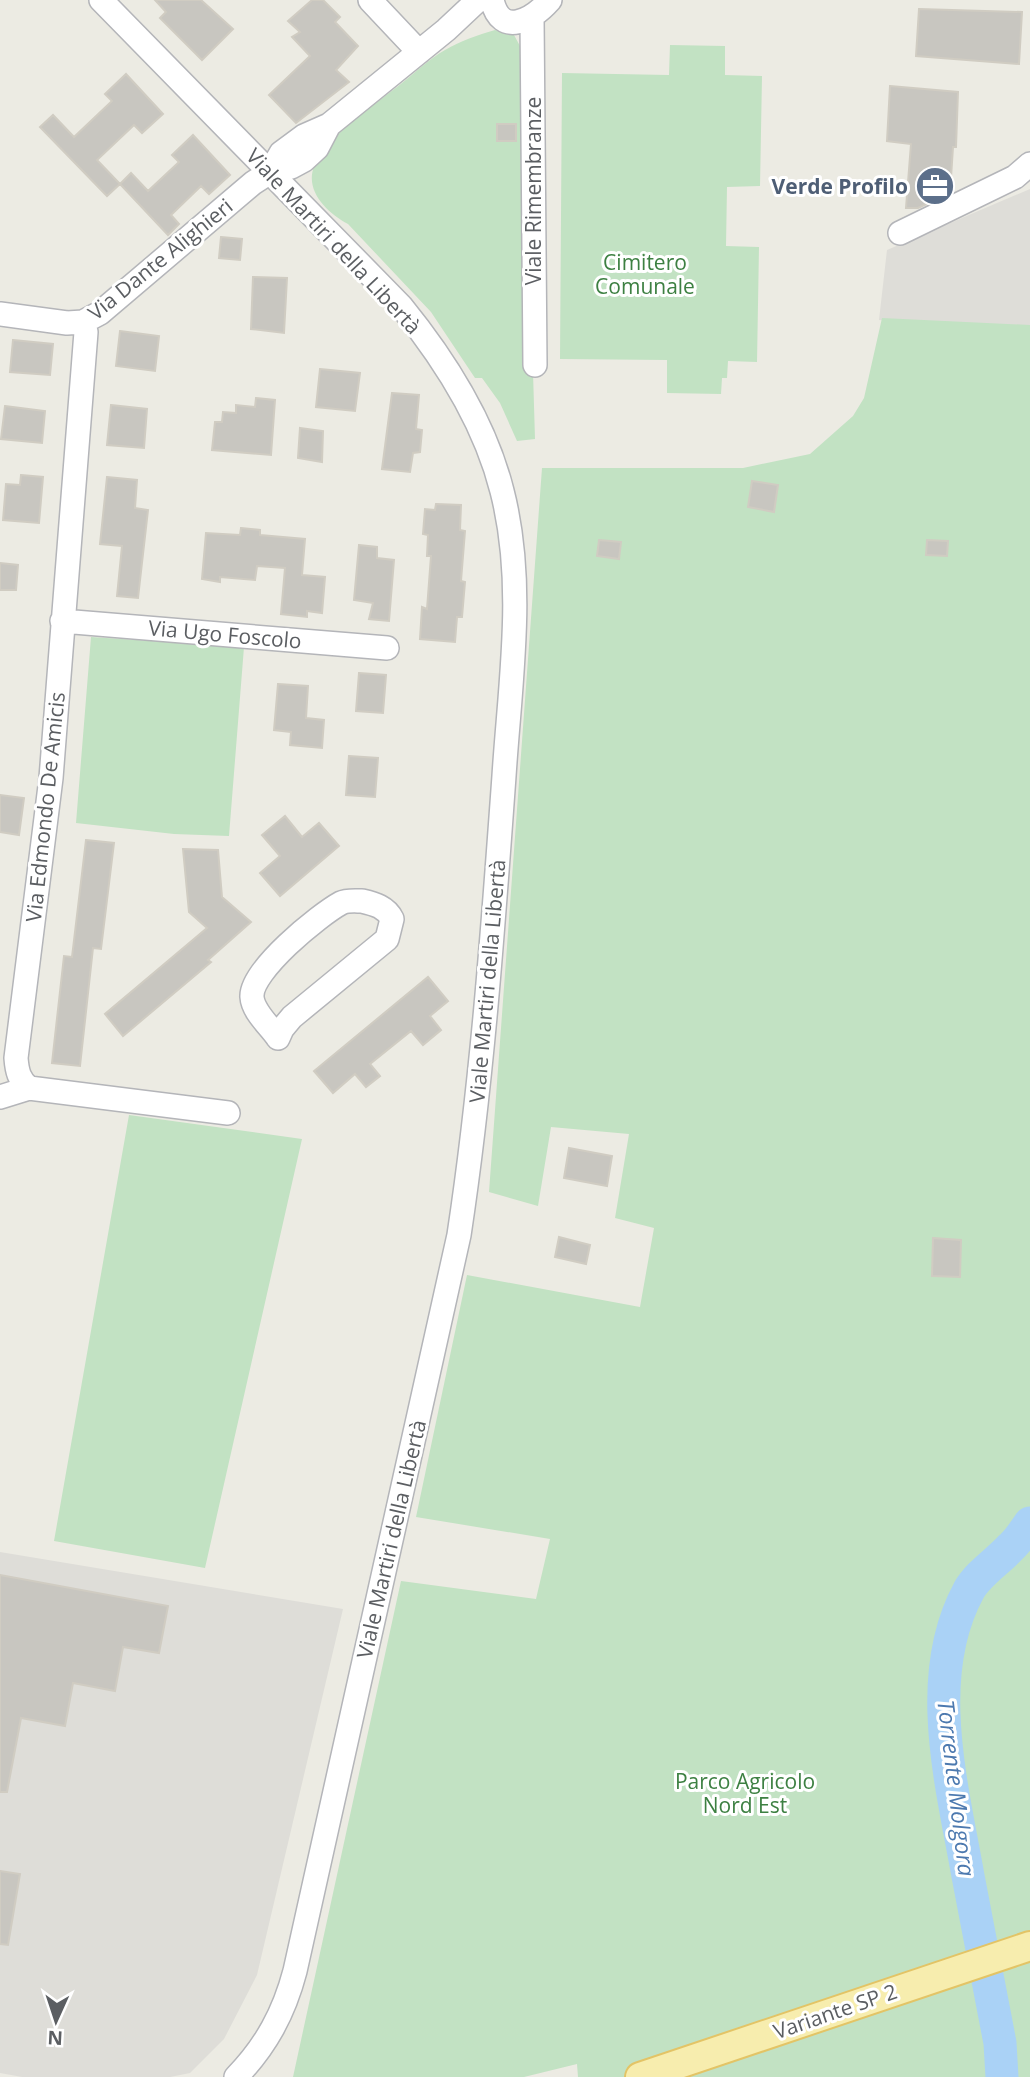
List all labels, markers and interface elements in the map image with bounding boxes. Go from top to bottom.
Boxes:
street label: Viale Rimembranze [519,97,547,285]
street label: Viale Martiri della Libertà [240,142,428,340]
office icon: Verde Profilo [914,165,956,207]
place label: Verde Profilo [772,172,908,200]
street label: Via Dante Alighieri [82,192,238,326]
park label: Cimitero Comunale [595,248,695,300]
street label: Via Ugo Foscolo [147,613,303,655]
street label: Via Edmondo De Amicis [19,691,71,923]
street label: Viale Martiri della Libertà [462,858,512,1104]
street label: Viale Martiri della Libertà [350,1417,432,1661]
water label: Torrente Molgora [930,1698,984,1878]
park label: Parco Agricolo Nord Est [675,1767,815,1819]
street label: Variante SP 2 [769,1977,901,2045]
north arrow [21,1986,91,2056]
text: N [47,2025,64,2051]

